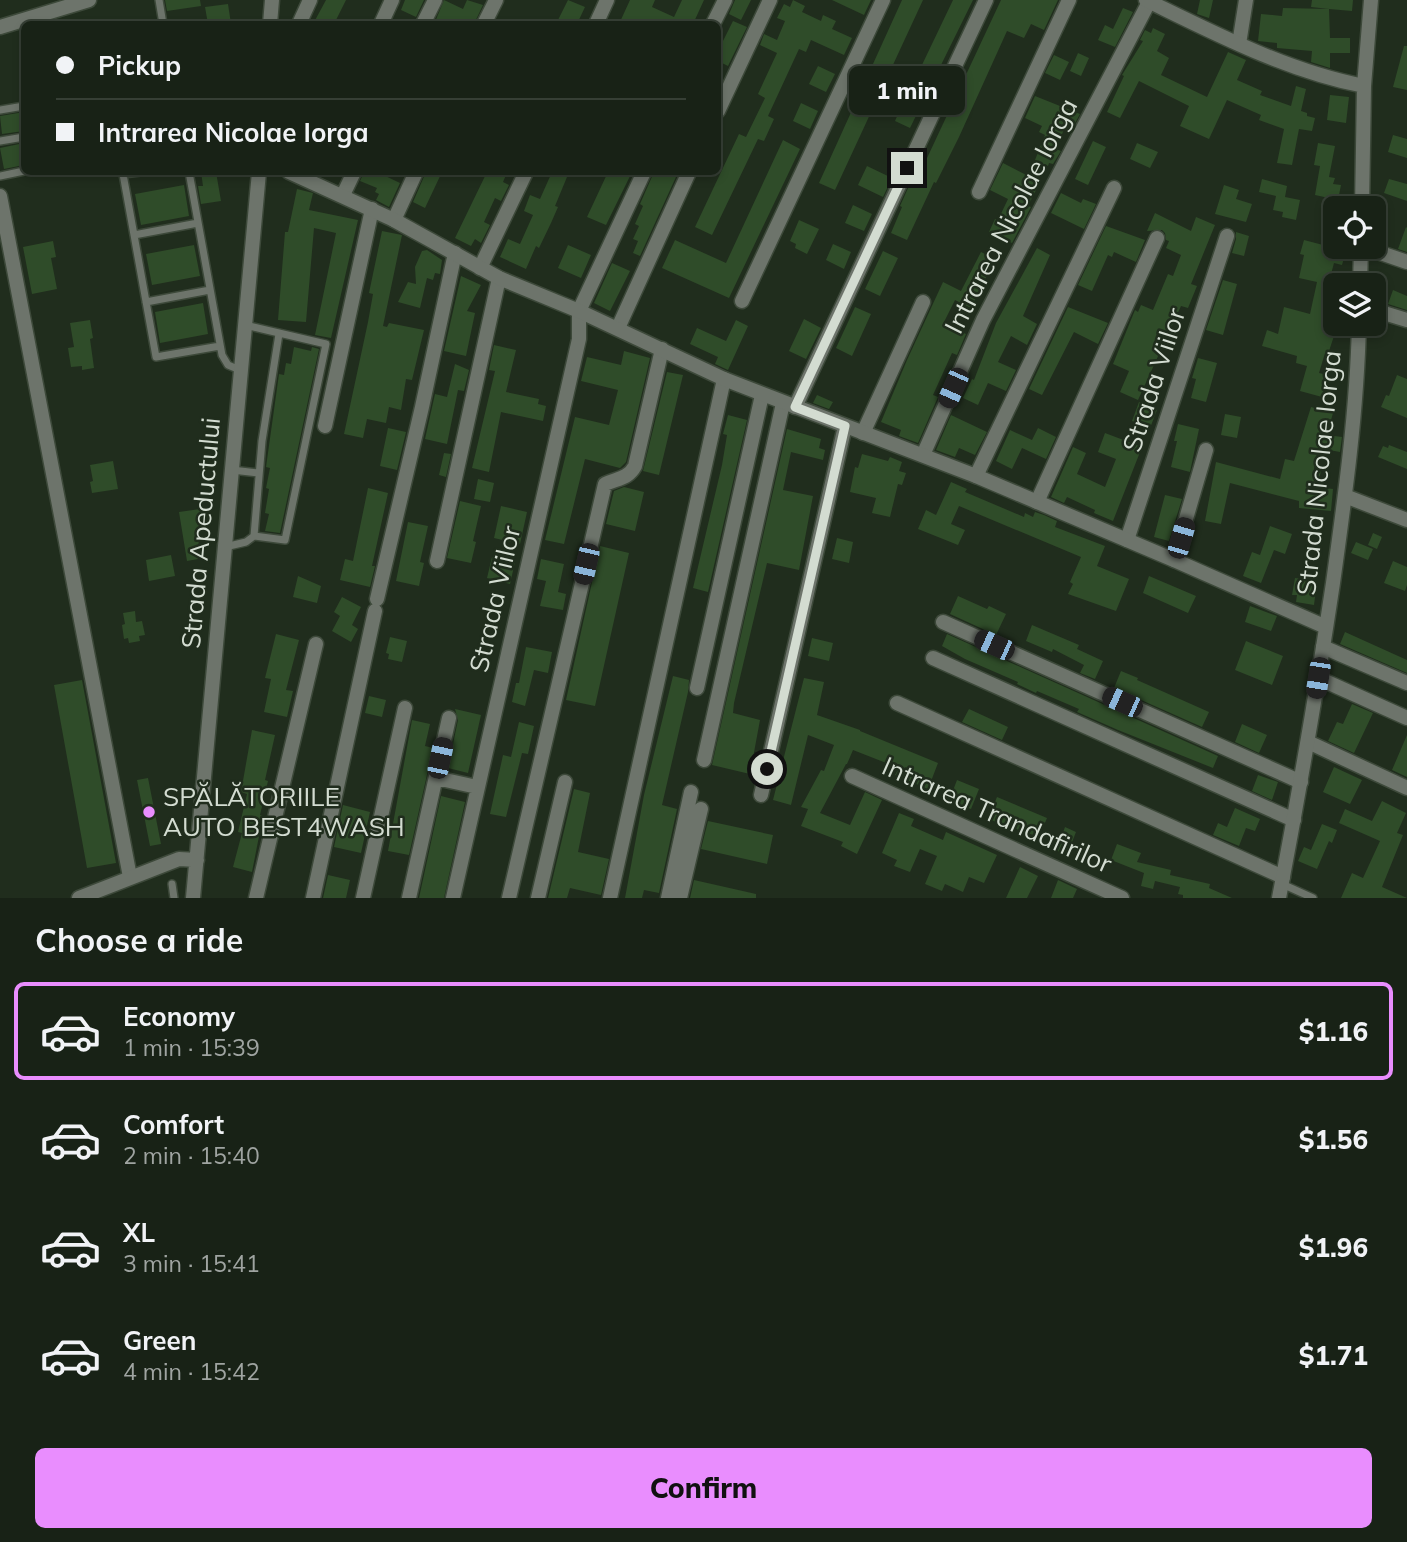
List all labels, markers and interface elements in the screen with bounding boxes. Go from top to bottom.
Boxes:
text: Pickup [98,49,181,82]
callout: 1 min [849,66,965,116]
text: 1 min [876,76,938,105]
street label: Intrarea Nicolae Iorga [937,93,1084,339]
text: Intrarea Nicolae Iorga [98,116,369,149]
route end [891,152,923,184]
map controls [1323,196,1386,336]
button: locate [1323,196,1386,259]
button: layers [1323,273,1386,336]
street label: Strada Viilor [1115,303,1192,456]
street label: Strada Nicolae Iorga [1289,349,1348,597]
car [935,365,972,411]
street label: Strada Apeductului [174,416,227,650]
car [1166,515,1197,561]
street label: Strada Viilor [462,522,527,675]
car [572,541,601,587]
car [971,627,1018,663]
car [1305,656,1332,700]
car [1099,684,1146,720]
car [426,735,455,781]
street label: Intrarea Trandafirilor [877,749,1118,880]
route start [751,753,783,785]
place label: SPĂLĂTORIILE AUTO BEST4WASH [163,780,405,843]
marker: SPĂLĂTORIILE AUTO BEST4WASH [141,804,157,820]
text: Choose a ride [35,920,243,960]
icon: car [39,1000,102,1063]
text: Economy [123,1000,235,1033]
text: $1.16 [1299,1015,1368,1048]
text: 1 min · 15:39 [123,1033,260,1062]
icon: car [39,1108,102,1171]
text: Comfort [123,1108,224,1141]
text: $1.56 [1299,1123,1368,1156]
text: 2 min · 15:40 [123,1141,260,1170]
icon: car [39,1216,102,1279]
text: XL [123,1216,155,1249]
text: $1.96 [1299,1231,1368,1264]
text: 3 min · 15:41 [123,1249,260,1278]
icon: car [39,1324,102,1387]
text: Green [123,1324,196,1357]
text: $1.71 [1299,1339,1368,1372]
text: 4 min · 15:42 [123,1357,260,1386]
button: Confirm [35,1448,1372,1528]

